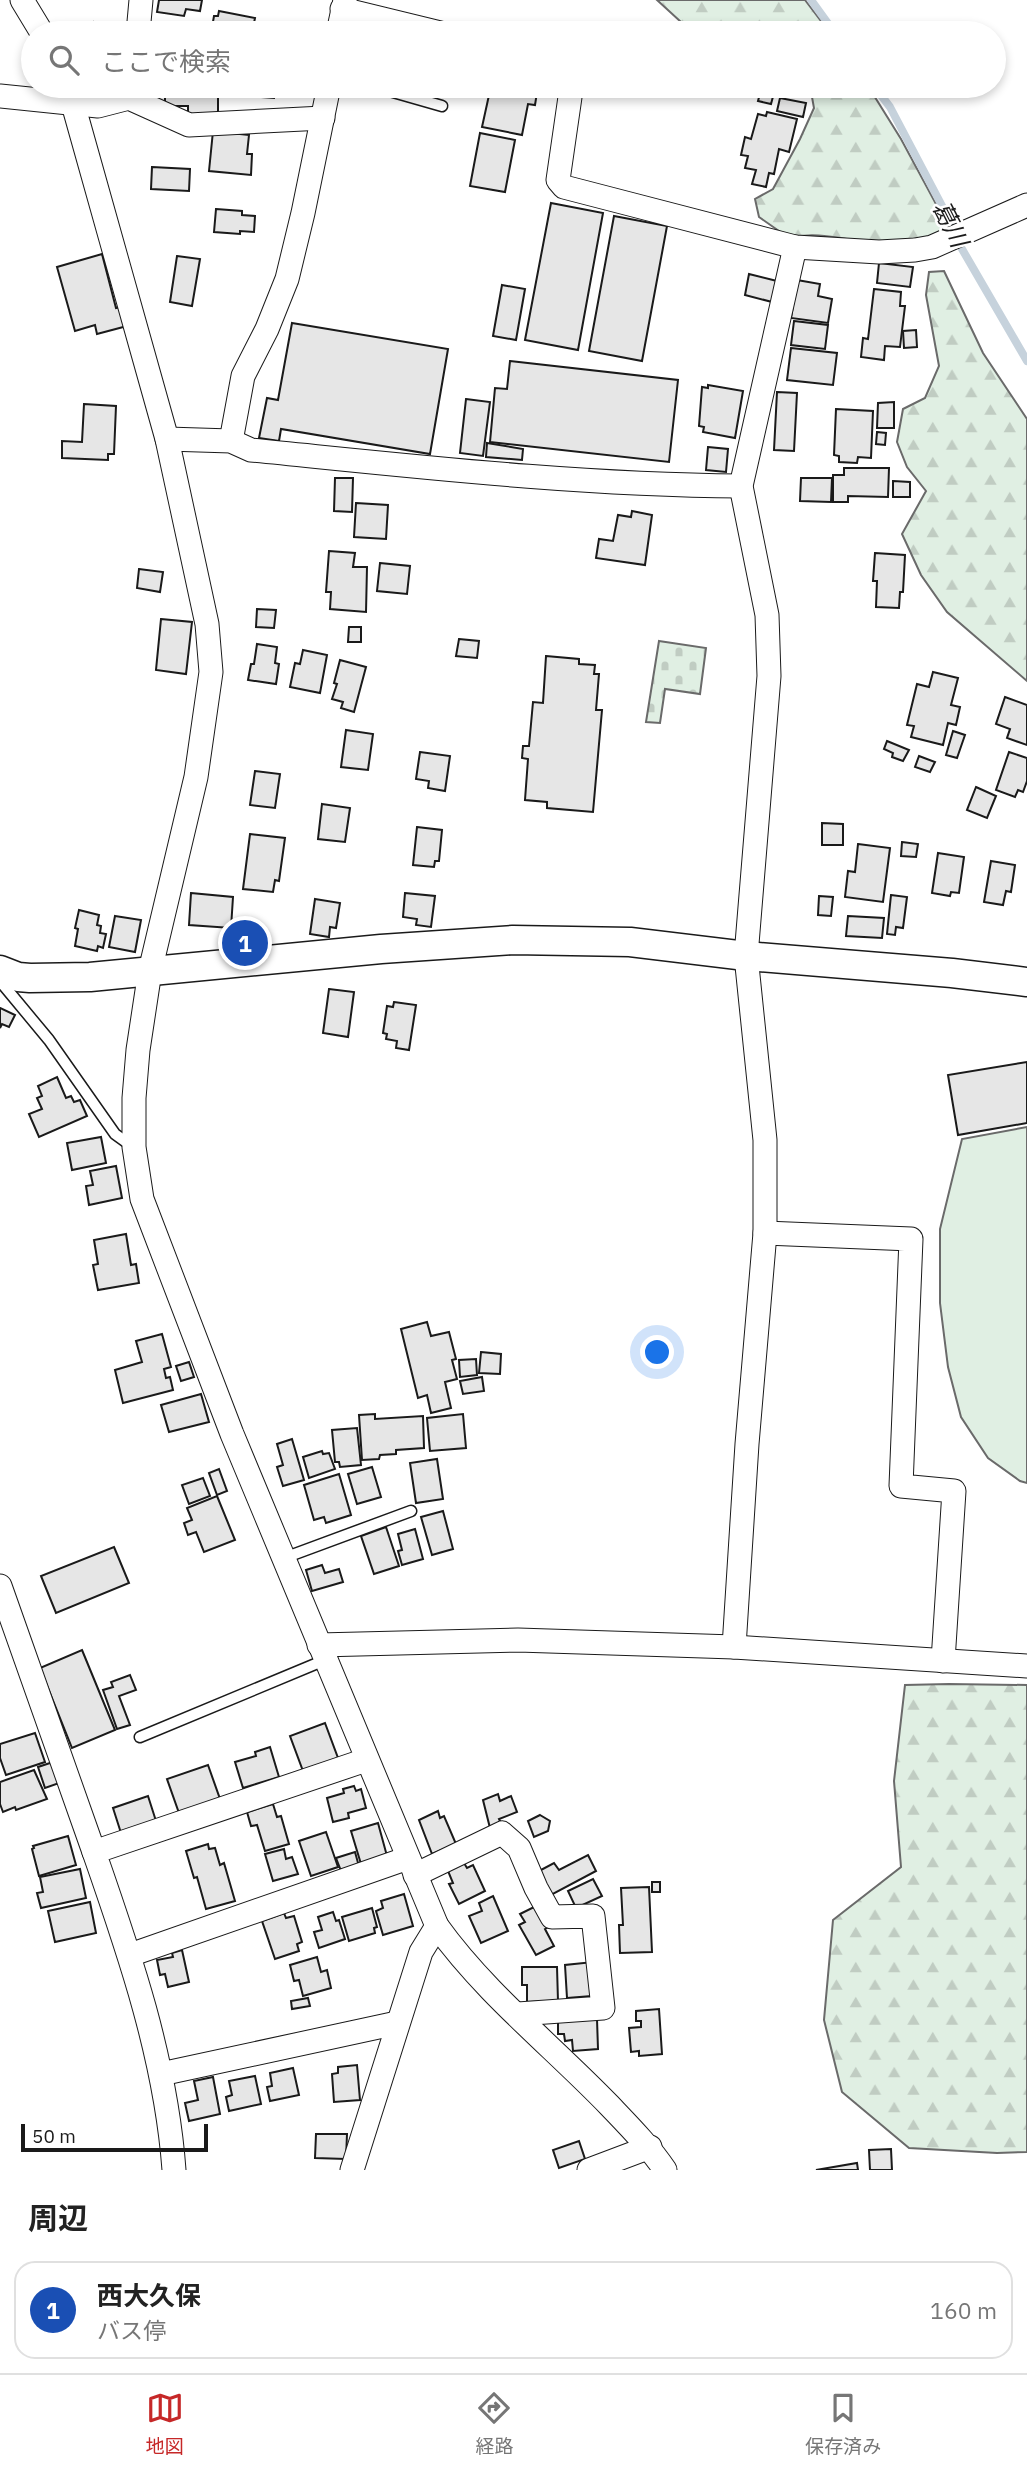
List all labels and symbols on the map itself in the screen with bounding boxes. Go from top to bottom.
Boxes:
water label: 葛川 [926,195,977,255]
pin: 1 [222,917,268,969]
your location [640,1335,674,1369]
scale bar [21,2121,208,2153]

